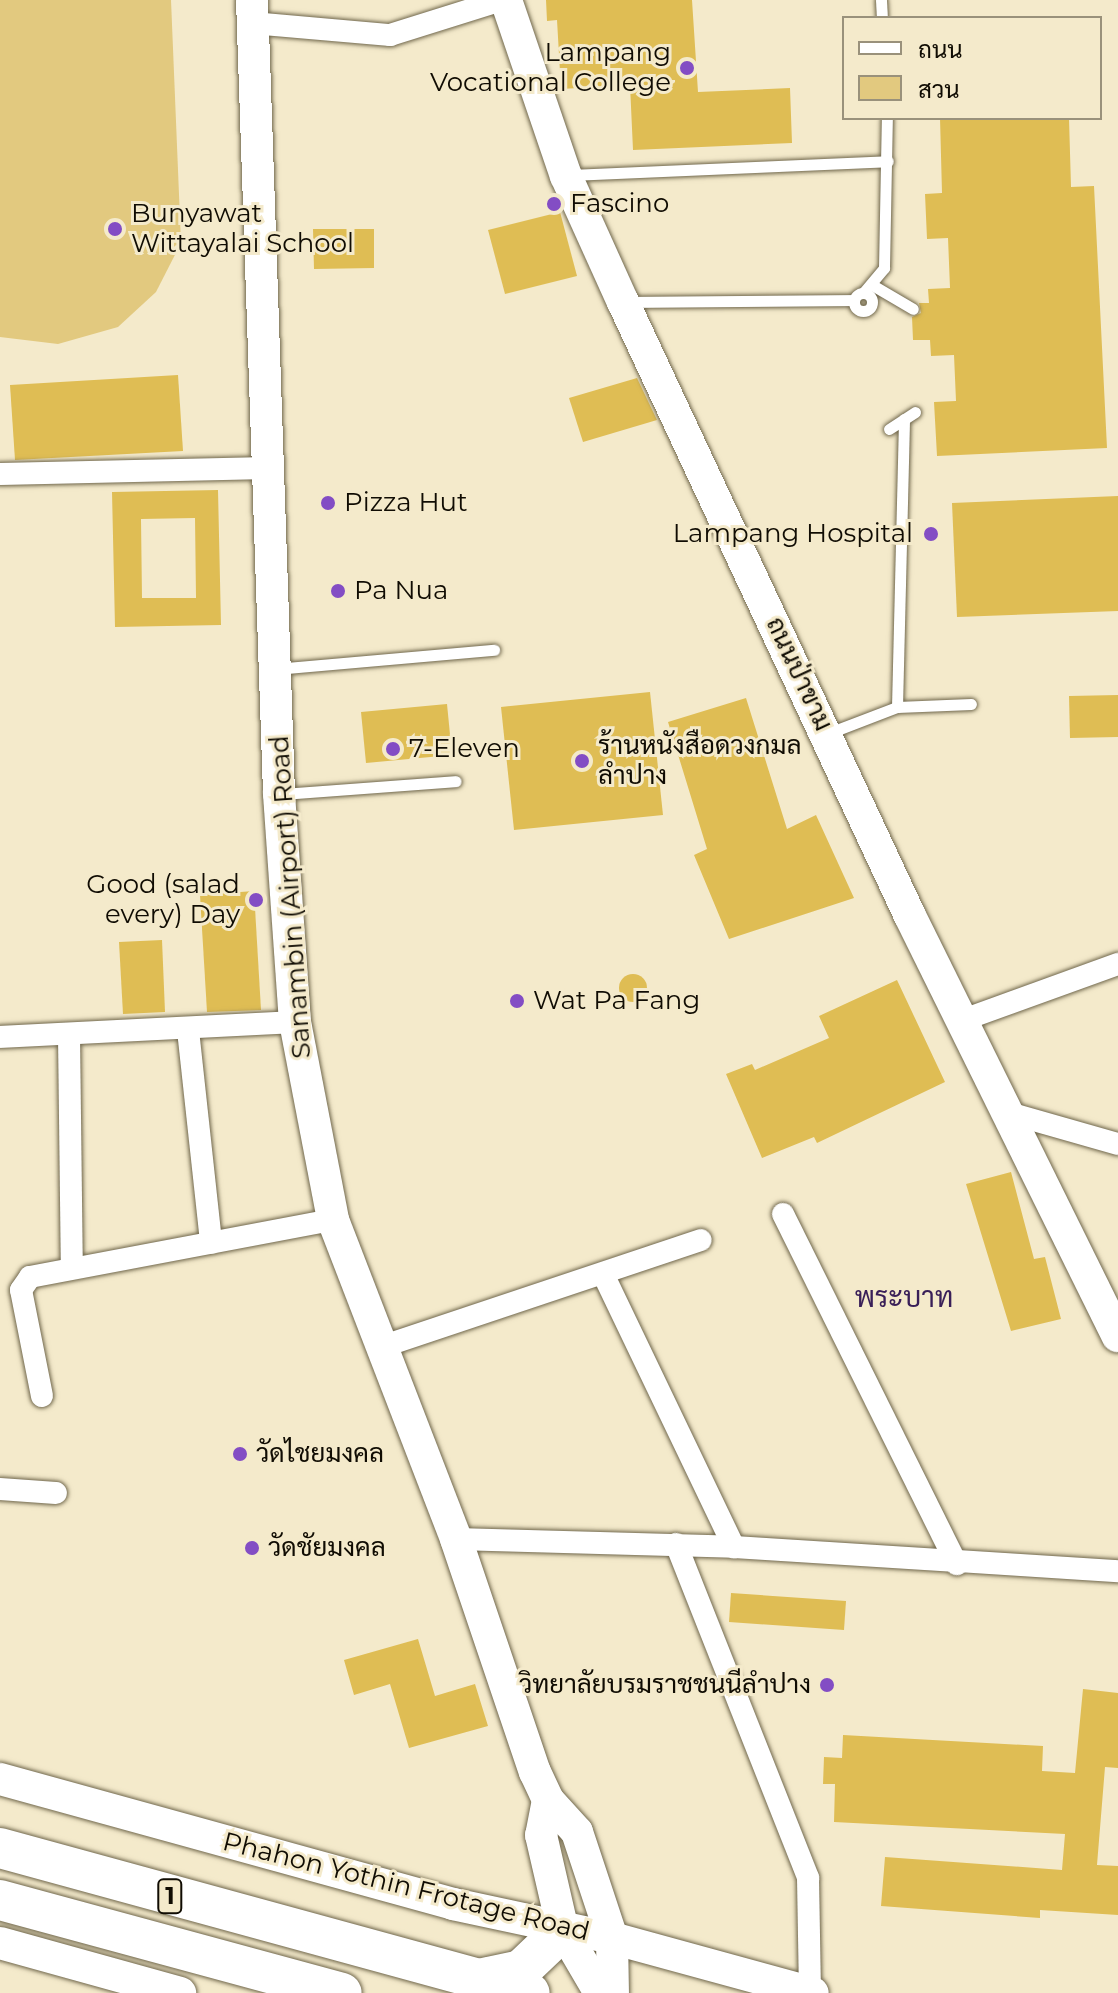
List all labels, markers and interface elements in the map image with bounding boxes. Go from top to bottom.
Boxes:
legend [842,16,1102,120]
text: ถนน [918,35,963,64]
place label: Lampang Vocational College [430,37,671,98]
marker: Lampang Vocational College [678,59,696,77]
text: สวน [918,75,960,104]
place label: Fascino [570,188,669,220]
marker: Fascino [545,195,563,213]
place label: Bunyawat Wittayalai School [131,198,354,260]
marker: Bunyawat Wittayalai School [106,220,124,238]
place label: Pizza Hut [344,487,468,519]
marker: Pizza Hut [319,494,337,512]
place label: Lampang Hospital [673,518,913,550]
marker: Lampang Hospital [920,523,942,545]
place label: Pa Nua [354,575,448,607]
marker: Pa Nua [329,582,347,600]
street label: ถนนป่าขาม [759,612,839,736]
place label: ร้านหนังสือดวงกมล ลำปาง [598,730,802,792]
place label: 7-Eleven [409,733,520,765]
street label: Sanambin (Airport) Road [264,734,318,1060]
marker: 7-Eleven [384,740,402,758]
marker: ร้านหนังสือดวงกมล ลำปาง [573,752,591,770]
place label: Good (salad every) Day [86,869,240,930]
marker: Good (salad every) Day [247,891,265,909]
place label: Wat Pa Fang [533,985,700,1017]
marker: Wat Pa Fang [508,992,526,1010]
district label: พระบาท [855,1280,953,1314]
place label: วัดไชยมงคล [256,1438,384,1470]
marker: วัดไชยมงคล [231,1445,249,1463]
place label: วัดชัยมงคล [268,1532,386,1564]
marker: วัดชัยมงคล [243,1539,261,1557]
place label: วิทยาลัยบรมราชชนนีลำปาง [519,1669,811,1701]
marker: วิทยาลัยบรมราชชนนีลำปาง [818,1676,836,1694]
street label: Phahon Yothin Frotage Road [219,1826,593,1948]
road number: 1 [156,1876,184,1916]

